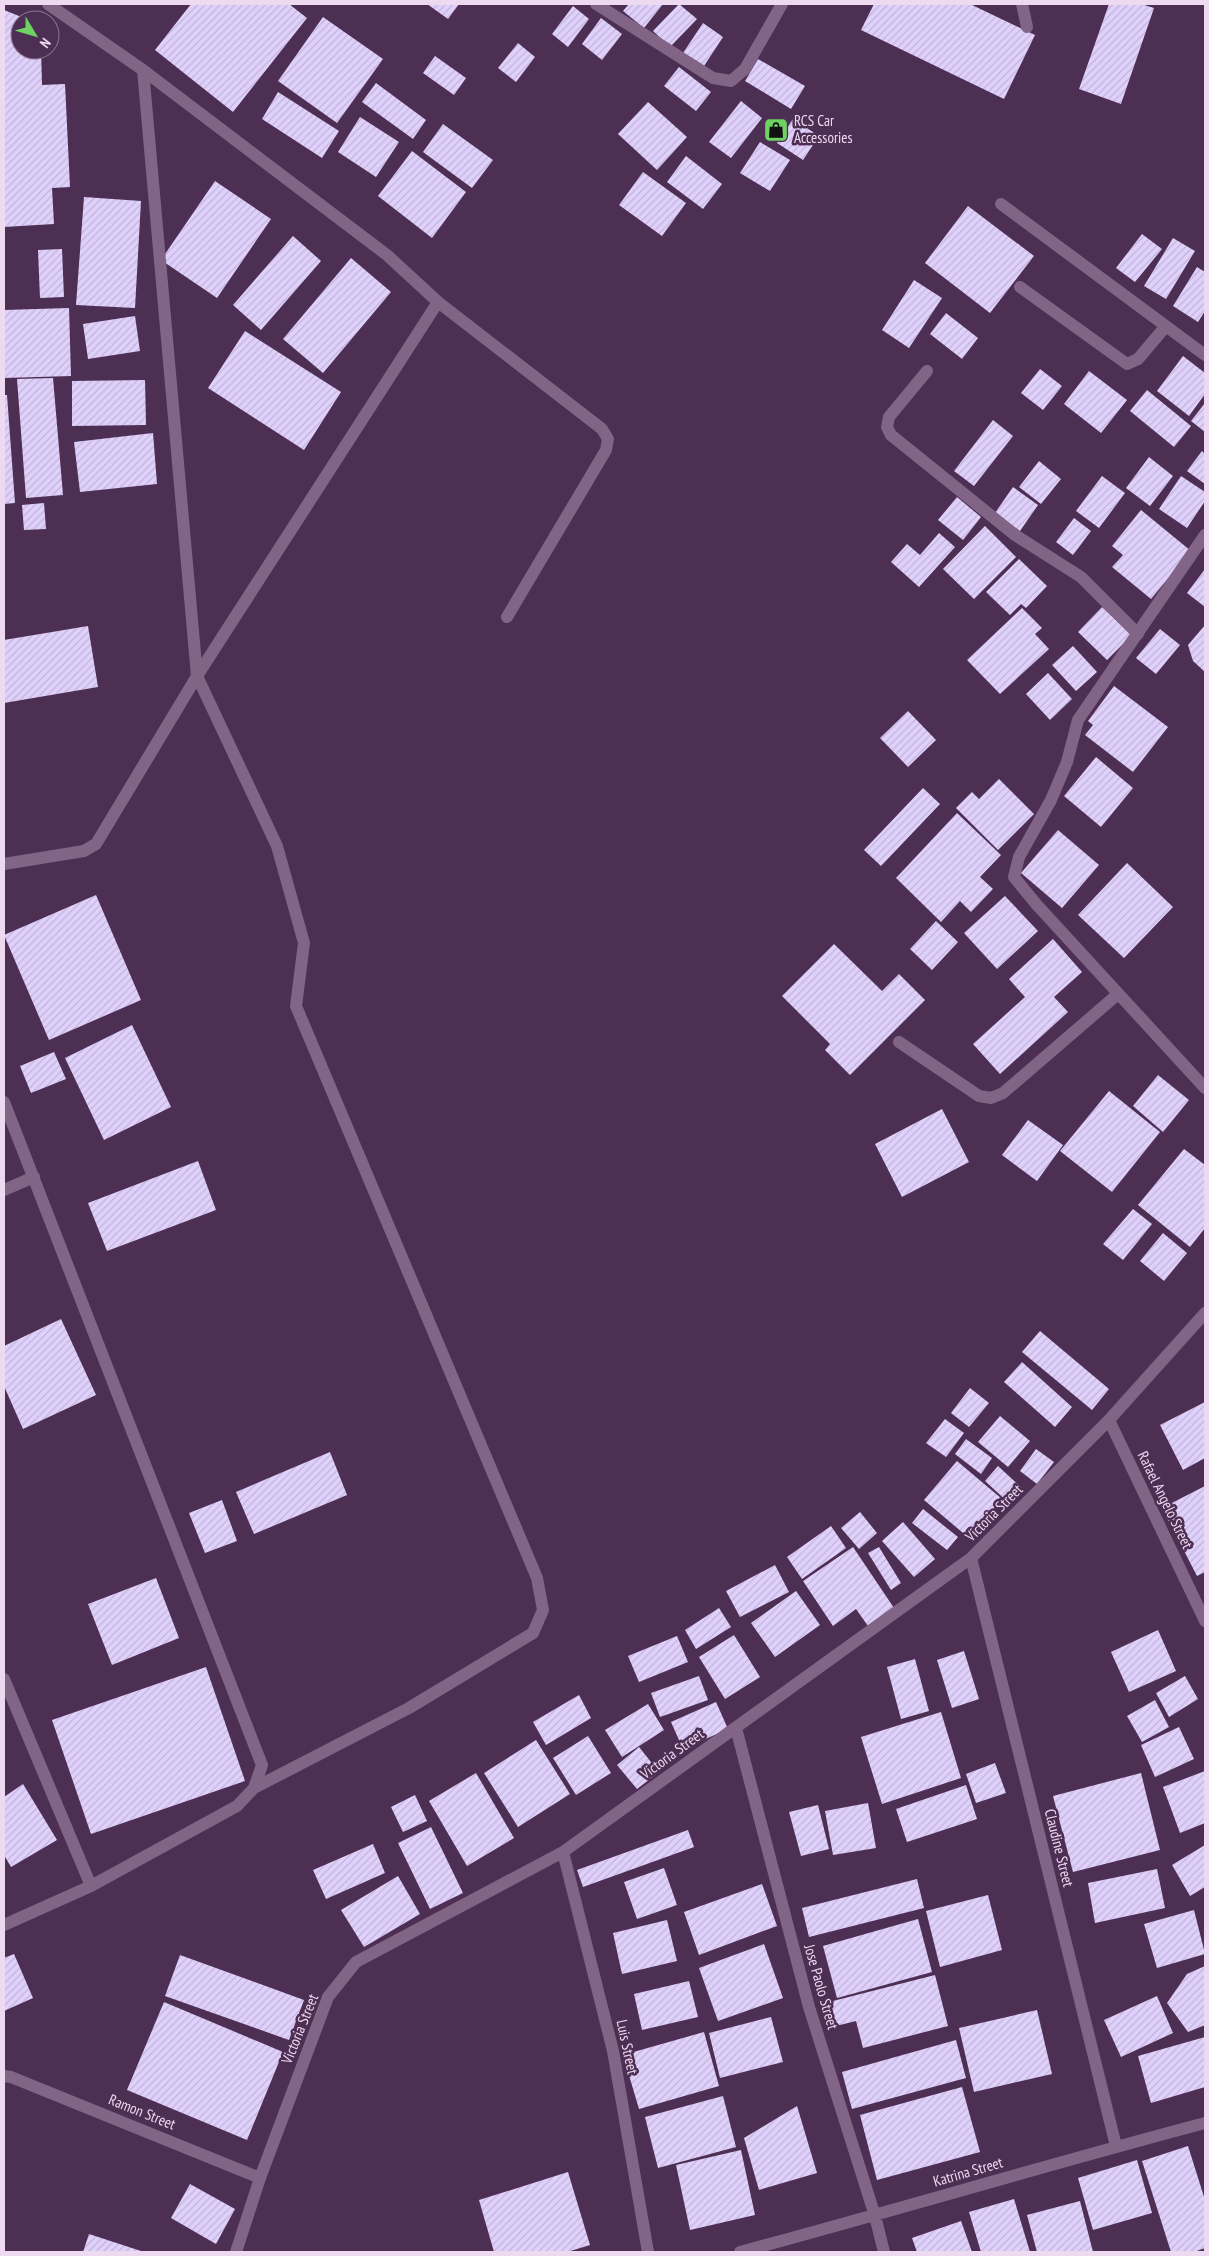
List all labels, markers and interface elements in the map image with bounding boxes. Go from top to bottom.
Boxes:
north arrow [10,10,60,60]
text: N [36,34,55,52]
place label: RCS Car Accessories [794,111,853,147]
shop icon: RCS Car Accessories [763,117,789,143]
street label: Rafael Angelo Street [1134,1448,1197,1552]
street label: Victoria Street [960,1480,1026,1546]
street label: Victoria Street [636,1724,707,1784]
street label: Claudine Street [1041,1807,1078,1889]
street label: Jose Paolo Street [800,1941,843,2032]
street label: Victoria Street [277,1991,322,2067]
street label: Luis Street [612,2018,643,2076]
street label: Ramon Street [106,2090,178,2134]
street label: Katrina Street [931,2153,1005,2190]

